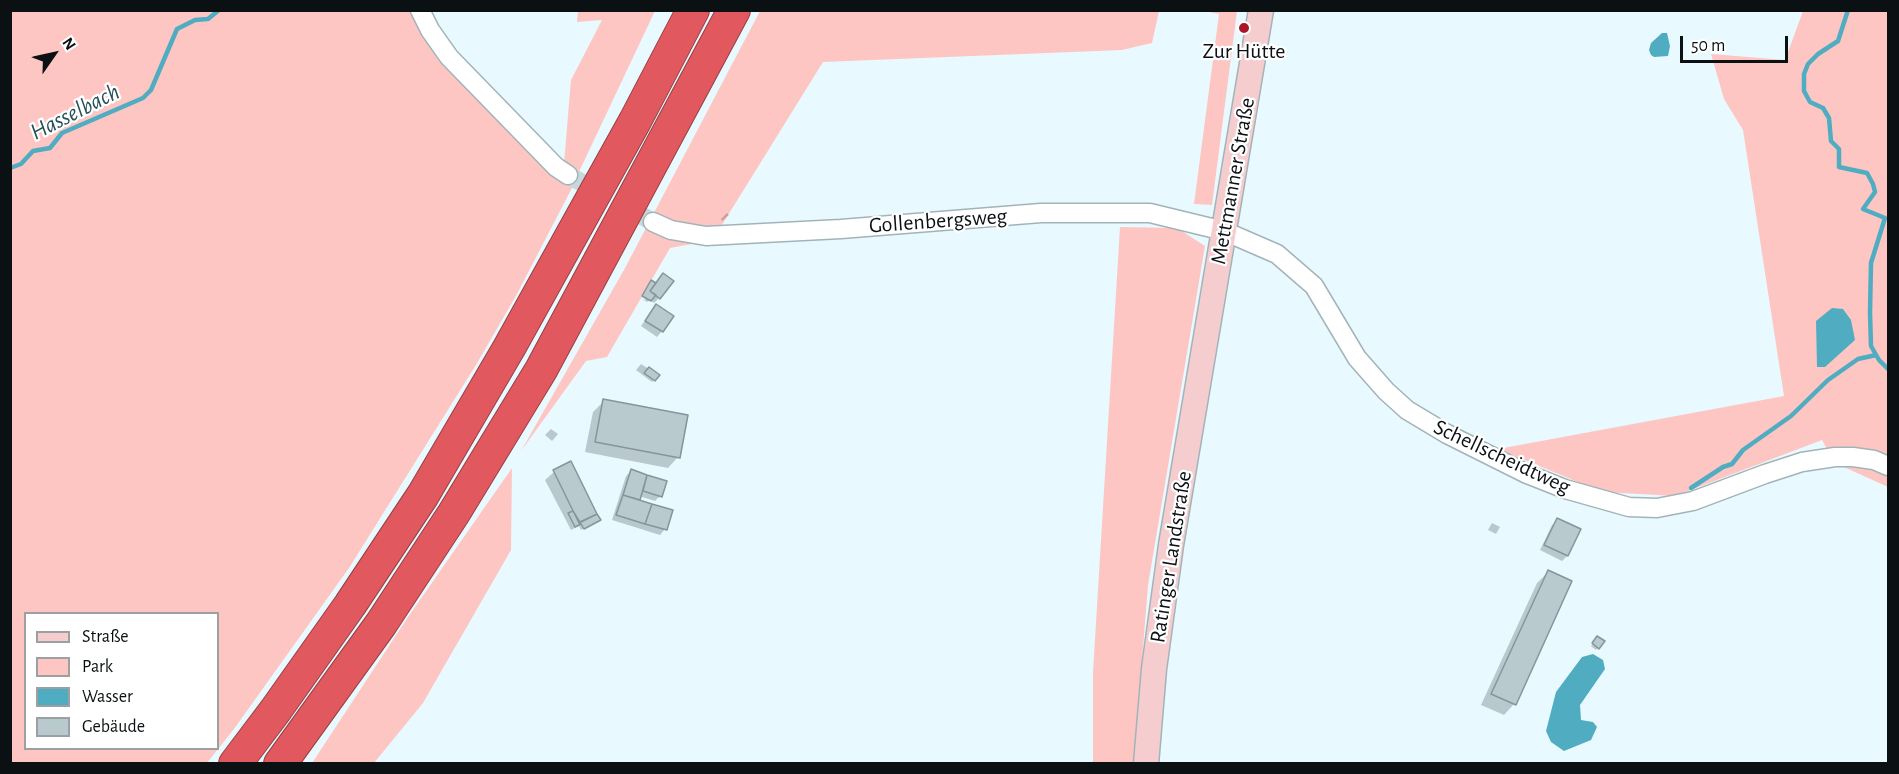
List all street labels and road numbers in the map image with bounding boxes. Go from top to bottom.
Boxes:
street label: Mettmanner Straße [1205,96,1261,266]
street label: Gollenbergsweg [868,203,1008,239]
street label: Schellscheidtweg [1429,414,1575,500]
street label: Ratinger Landstraße [1144,469,1198,645]

